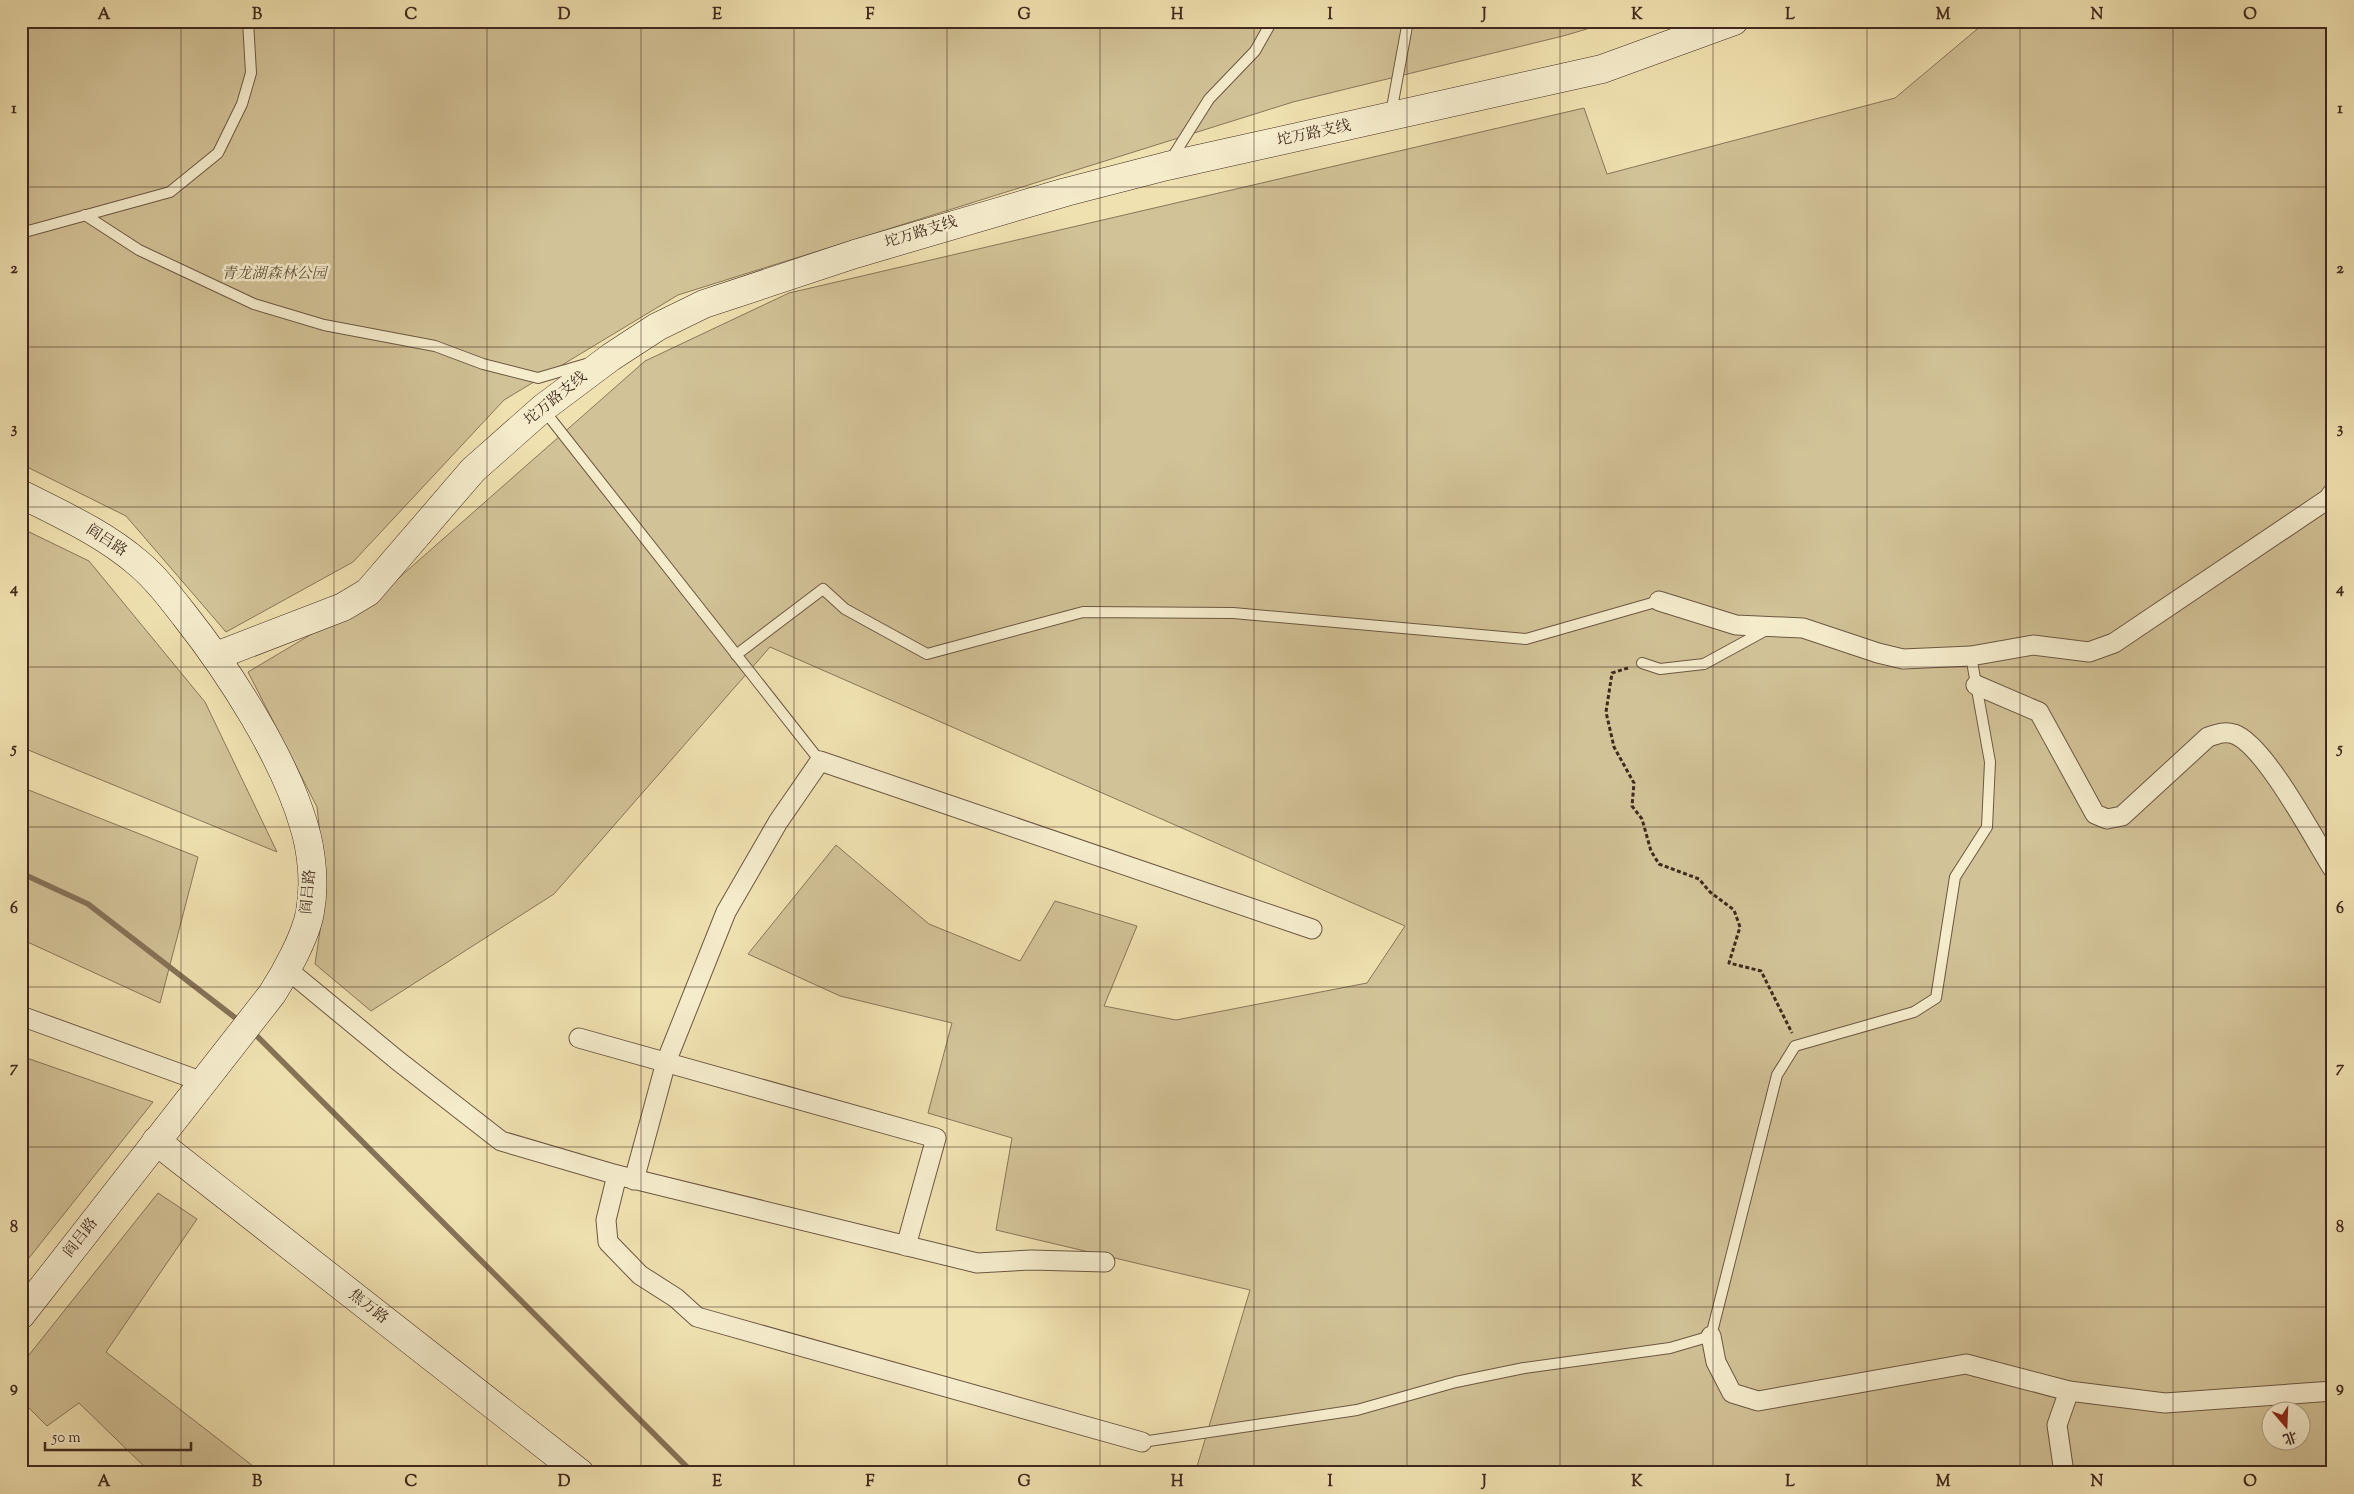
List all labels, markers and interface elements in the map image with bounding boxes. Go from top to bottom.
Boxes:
text: A [98,4,111,27]
text: B [252,4,262,27]
text: C [405,4,418,27]
text: D [558,4,571,27]
text: E [712,4,722,27]
text: F [866,4,875,27]
text: G [1017,4,1031,27]
text: H [1171,4,1184,27]
text: I [1327,4,1333,27]
text: J [1480,4,1487,27]
text: K [1631,4,1643,27]
text: L [1785,4,1795,27]
text: M [1936,4,1951,27]
text: N [2091,4,2104,27]
text: O [2243,4,2257,27]
text: 1 [11,98,17,121]
text: 1 [2337,98,2343,121]
street label: 坨万路支线 [1275,116,1353,152]
street label: 坨万路支线 [882,212,960,254]
text: 2 [10,258,18,281]
text: 2 [2336,258,2344,281]
park label: 青龙湖森林公园 [221,264,328,285]
street label: 坨万路支线 [520,367,592,431]
text: 3 [11,418,18,441]
text: 3 [2337,418,2344,441]
street label: 阎吕路 [81,520,131,562]
text: 4 [9,578,18,601]
text: 4 [2335,578,2344,601]
text: 5 [9,738,17,761]
text: 5 [2335,738,2343,761]
street label: 阎吕路 [297,869,321,915]
text: 6 [10,898,18,921]
text: 6 [2336,898,2344,921]
text: 7 [10,1057,19,1080]
text: 7 [2336,1057,2345,1080]
street label: 阎吕路 [59,1214,103,1262]
text: 8 [10,1217,18,1240]
text: 8 [2336,1217,2344,1240]
street label: 焦万路 [344,1285,392,1329]
text: 9 [10,1377,18,1400]
text: 9 [2336,1377,2344,1400]
north arrow [2262,1402,2312,1452]
scale bar [45,1419,191,1451]
text: 北 [2280,1425,2299,1448]
text: 50 m [51,1428,81,1449]
text: A [98,1471,111,1494]
text: B [252,1471,262,1494]
text: C [405,1471,418,1494]
text: D [558,1471,571,1494]
text: E [712,1471,722,1494]
text: F [866,1471,875,1494]
text: G [1017,1471,1031,1494]
text: H [1171,1471,1184,1494]
text: I [1327,1471,1333,1494]
text: J [1480,1471,1487,1494]
text: K [1631,1471,1643,1494]
text: L [1785,1471,1795,1494]
text: M [1936,1471,1951,1494]
text: N [2091,1471,2104,1494]
text: O [2243,1471,2257,1494]

